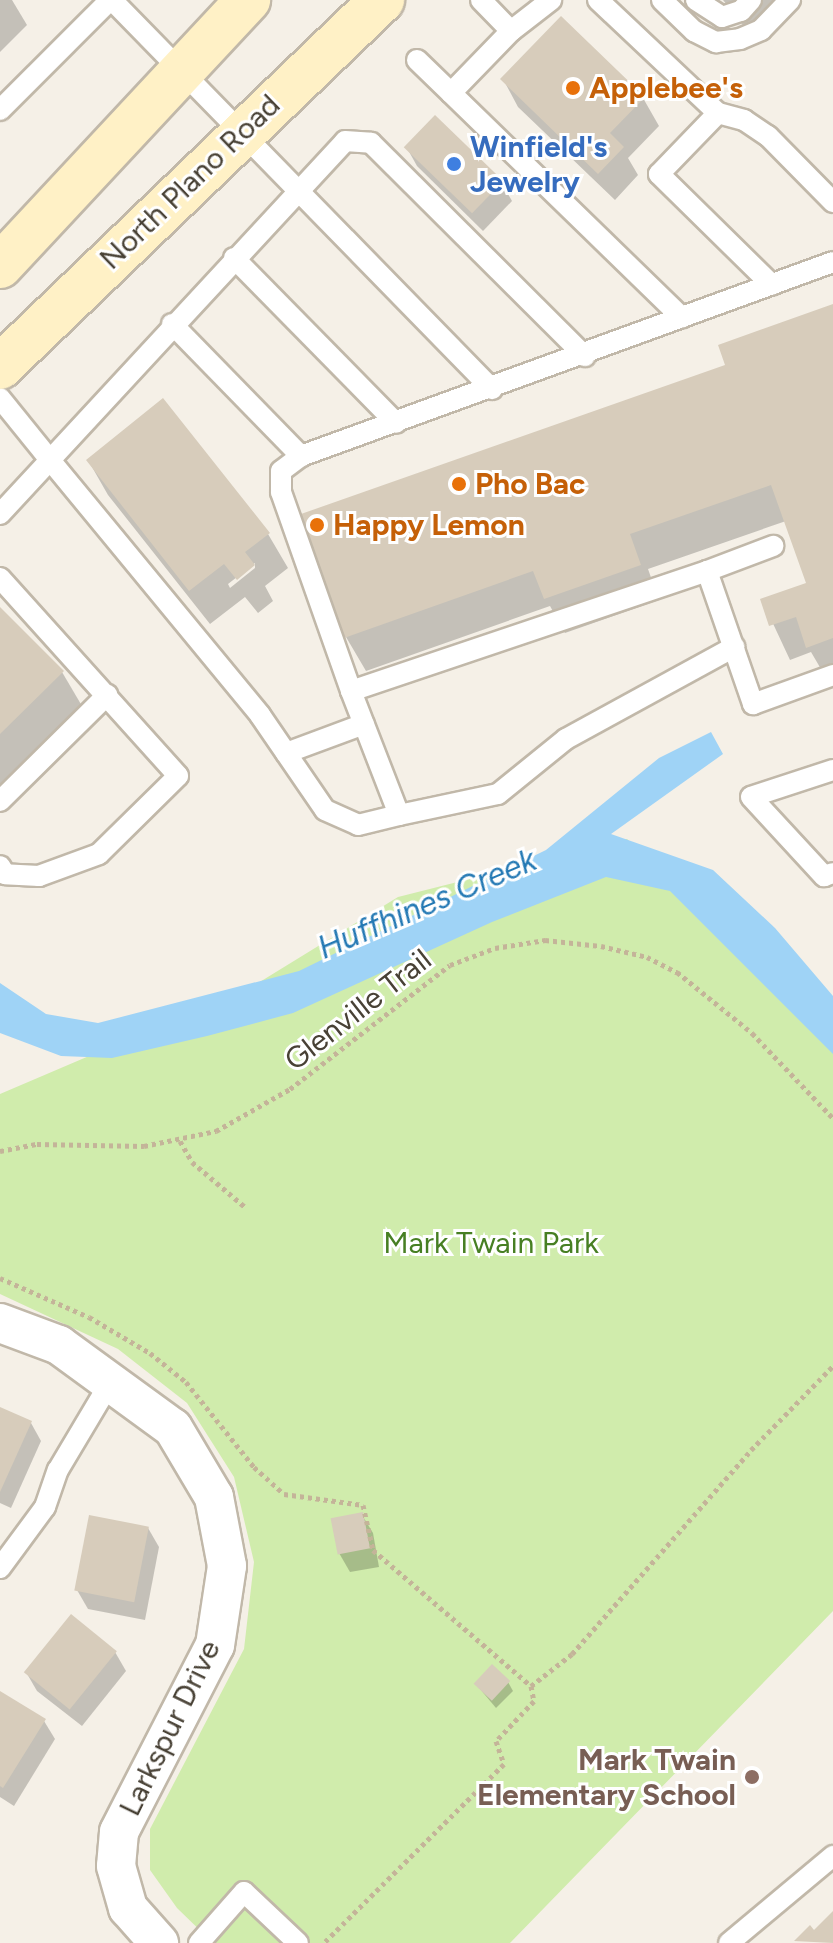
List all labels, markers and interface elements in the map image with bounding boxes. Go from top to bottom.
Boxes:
place label: Applebee's [589,70,743,106]
marker: Applebee's [564,79,582,97]
street label: North Plano Road [93,87,287,277]
place label: Winfield's Jewelry [470,129,607,200]
marker: Winfield's Jewelry [445,155,463,173]
place label: Pho Bac [475,466,585,502]
marker: Pho Bac [450,475,468,493]
place label: Happy Lemon [333,507,525,543]
marker: Happy Lemon [308,516,326,534]
water label: Huffhines Creek [312,841,542,967]
street label: Glenville Trail [278,942,438,1078]
park label: Mark Twain Park [383,1225,599,1261]
street label: Larkspur Drive [112,1634,228,1822]
place label: Mark Twain Elementary School [477,1742,736,1812]
marker: Mark Twain Elementary School [743,1768,761,1786]

